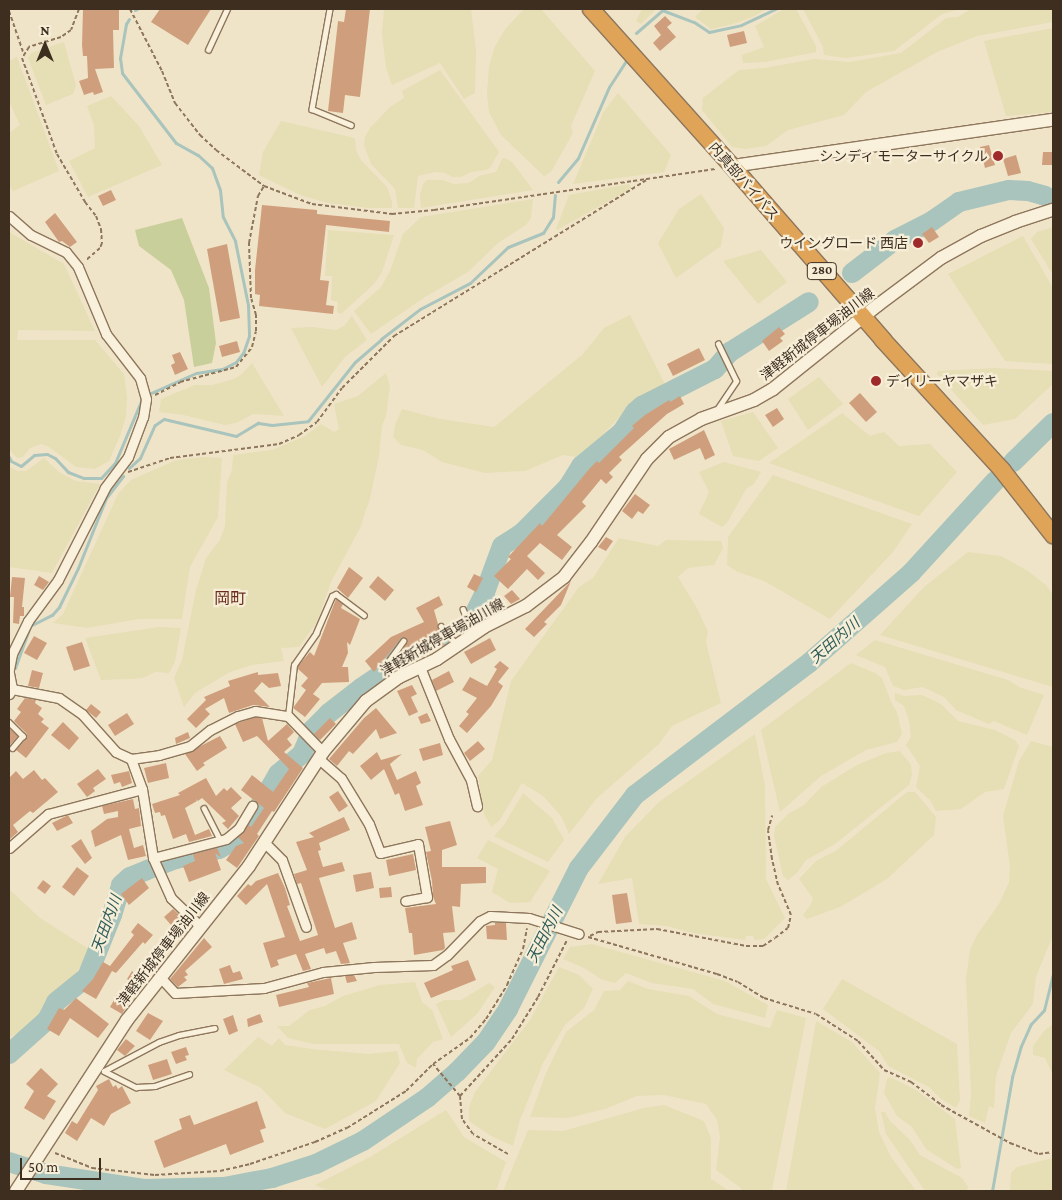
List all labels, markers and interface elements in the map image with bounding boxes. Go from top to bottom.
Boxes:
north arrow [20,20,70,70]
text: N [40,22,50,38]
street label: 内真部バイパス [706,139,782,223]
place label: シンディ モーターサイクル [817,148,988,164]
marker: シンディ モーターサイクル [992,150,1004,162]
place label: ウイングロード 西店 [779,235,908,251]
marker: ウイングロード 西店 [912,237,924,249]
road number: 280 [806,262,838,280]
street label: 津軽新城停車場油川線 [757,284,877,384]
place label: デイリーヤマザキ [886,373,998,389]
marker: デイリーヤマザキ [870,375,882,387]
district label: 岡町 [214,589,246,609]
street label: 津軽新城停車場油川線 [377,595,507,679]
water label: 天田内川 [806,615,864,667]
street label: 津軽新城停車場油川線 [113,889,213,1009]
water label: 天田内川 [88,893,126,955]
water label: 天田内川 [523,904,567,966]
scale bar [22,1148,104,1180]
text: 50 m [28,1159,58,1175]

